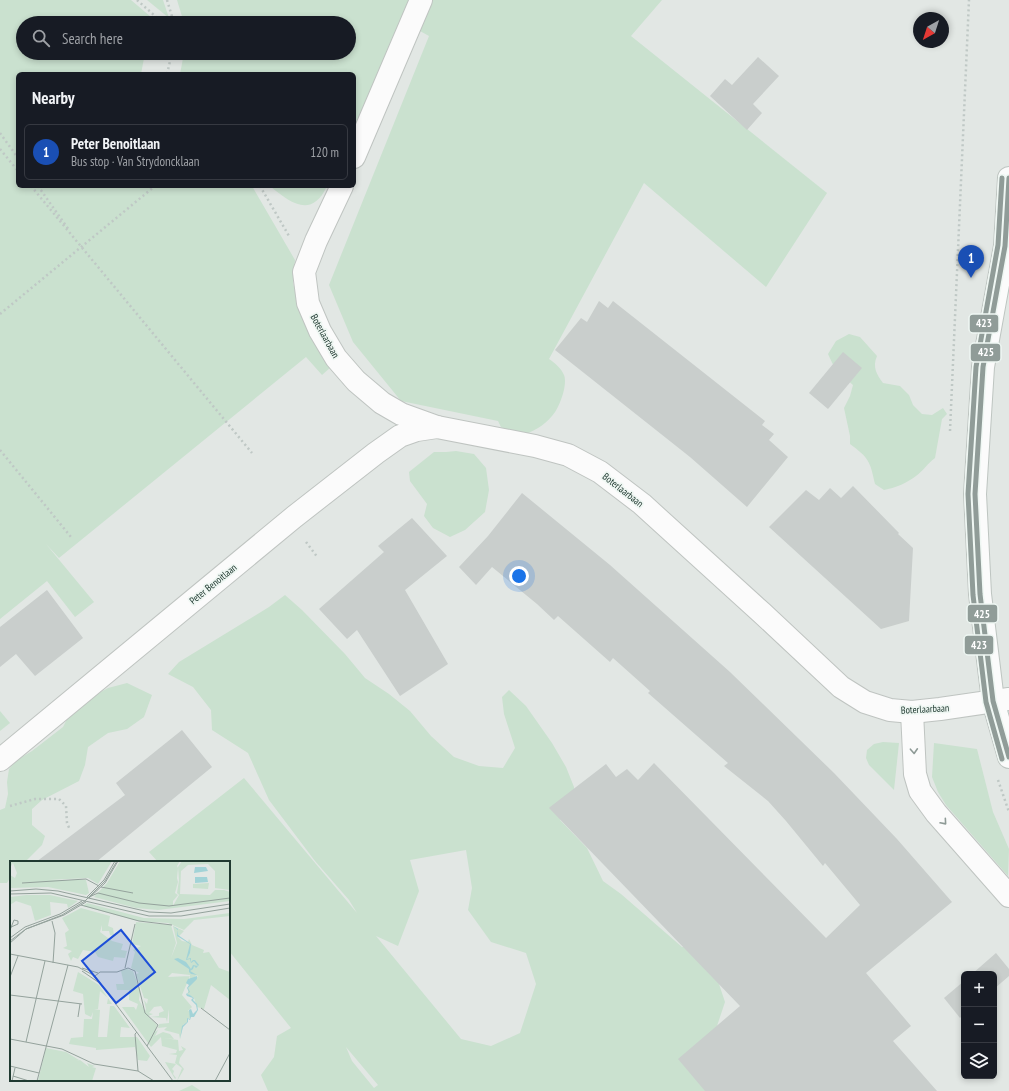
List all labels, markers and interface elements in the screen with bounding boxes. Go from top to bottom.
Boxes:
north arrow [913,12,949,48]
search box [16,16,356,60]
icon: search [30,27,52,49]
text: Search here [62,29,123,48]
text: Nearby [32,87,75,109]
text: Peter Benoitlaan [71,134,160,153]
text: 1 [43,144,49,161]
text: 120 m [310,144,339,161]
text: Bus stop · Van Strydoncklaan [71,153,200,170]
pin: 1 [958,245,984,278]
street label: Boterlaarbaan [308,312,342,360]
line badge: 423 [969,314,999,333]
text: 423 [976,316,992,330]
line badge: 425 [970,343,1001,362]
text: 425 [978,345,994,359]
street label: Boterlaarbaan [600,470,646,510]
street label: Peter Benoitlaan [187,561,239,607]
your location [509,566,529,586]
line badge: 425 [967,604,998,623]
text: 425 [974,607,990,621]
line badge: 423 [964,635,994,655]
text: 423 [971,638,987,652]
street label: Boterlaarbaan [901,701,949,717]
one-way arrow [909,748,918,754]
one-way arrow [939,817,946,825]
inset map [10,861,230,1081]
map controls [961,971,997,1079]
button: + [961,971,997,1007]
button: − [961,1007,997,1043]
button: layers [961,1043,997,1079]

